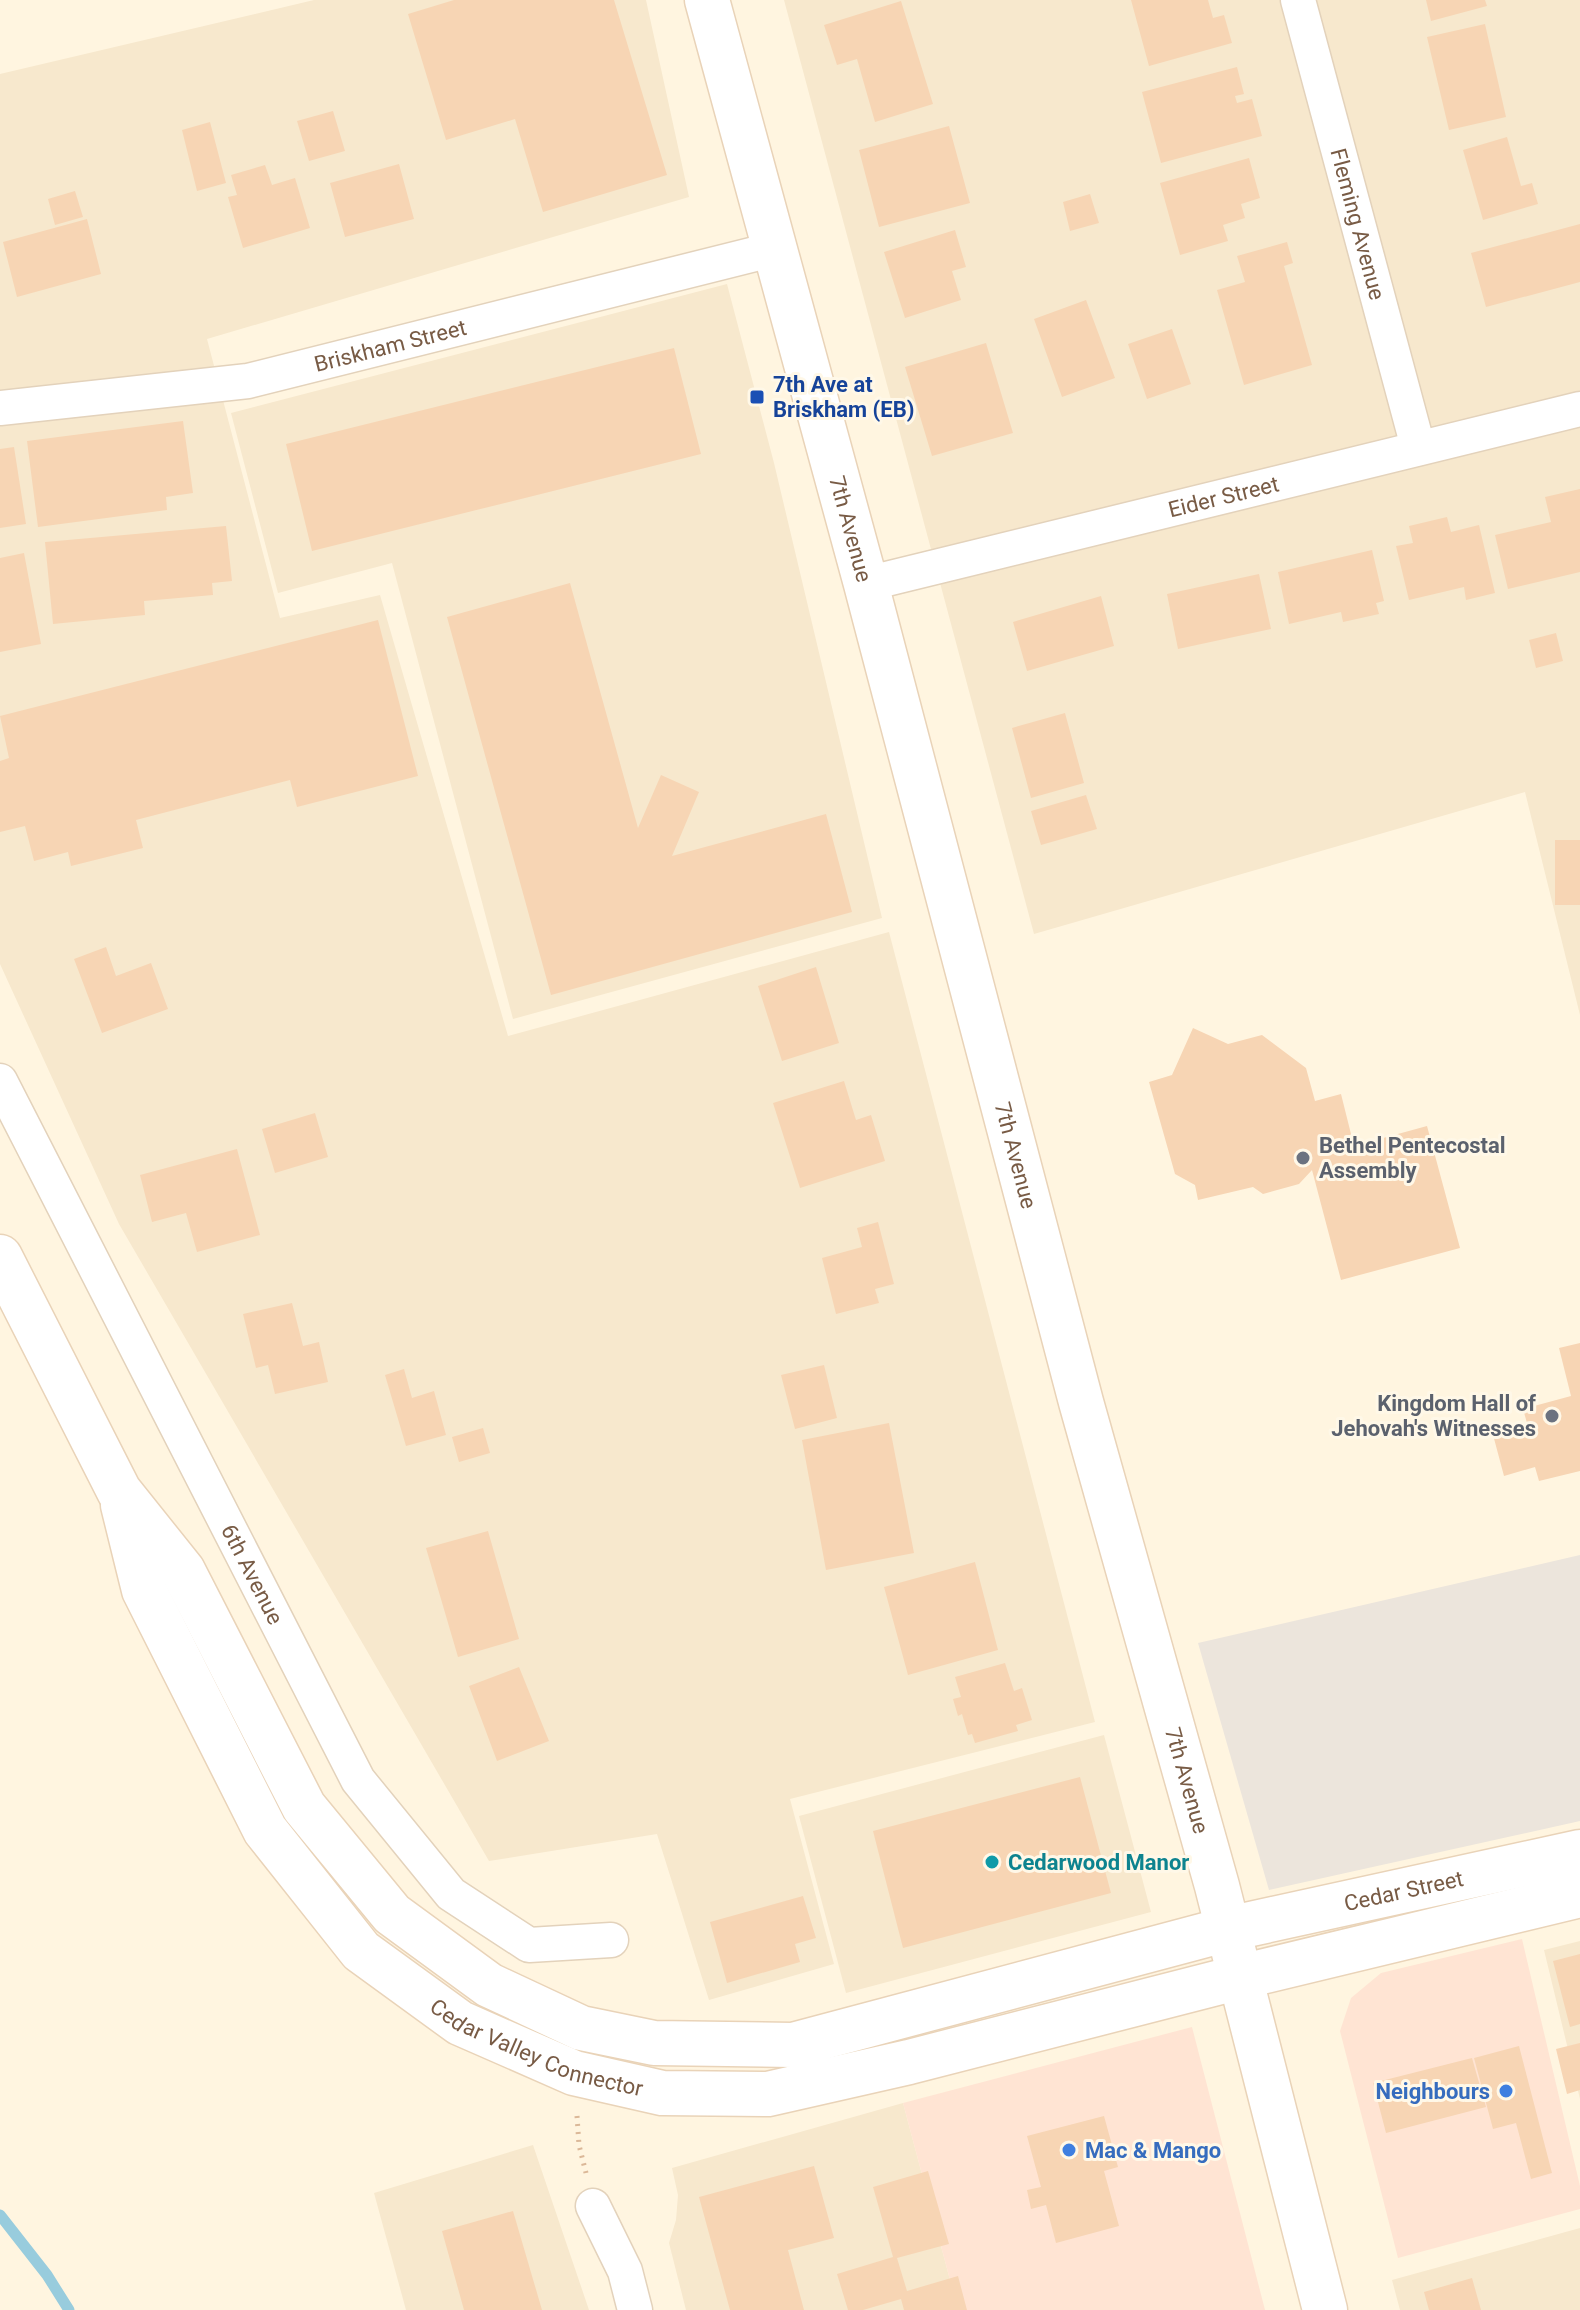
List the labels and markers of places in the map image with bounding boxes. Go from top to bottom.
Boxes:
place label: 7th Ave at Briskham (EB) [773,372,914,422]
marker: 7th Ave at Briskham (EB) [748,388,766,406]
place label: Bethel Pentecostal Assembly [1319,1133,1506,1183]
marker: Bethel Pentecostal Assembly [1294,1149,1312,1167]
place label: Kingdom Hall of Jehovah's Witnesses [1331,1391,1536,1441]
marker: Kingdom Hall of Jehovah's Witnesses [1543,1407,1561,1425]
place label: Cedarwood Manor [1008,1850,1189,1875]
marker: Cedarwood Manor [983,1853,1001,1871]
place label: Neighbours [1375,2079,1490,2104]
marker: Neighbours [1497,2082,1515,2100]
place label: Mac & Mango [1085,2138,1221,2163]
marker: Mac & Mango [1060,2141,1078,2159]

